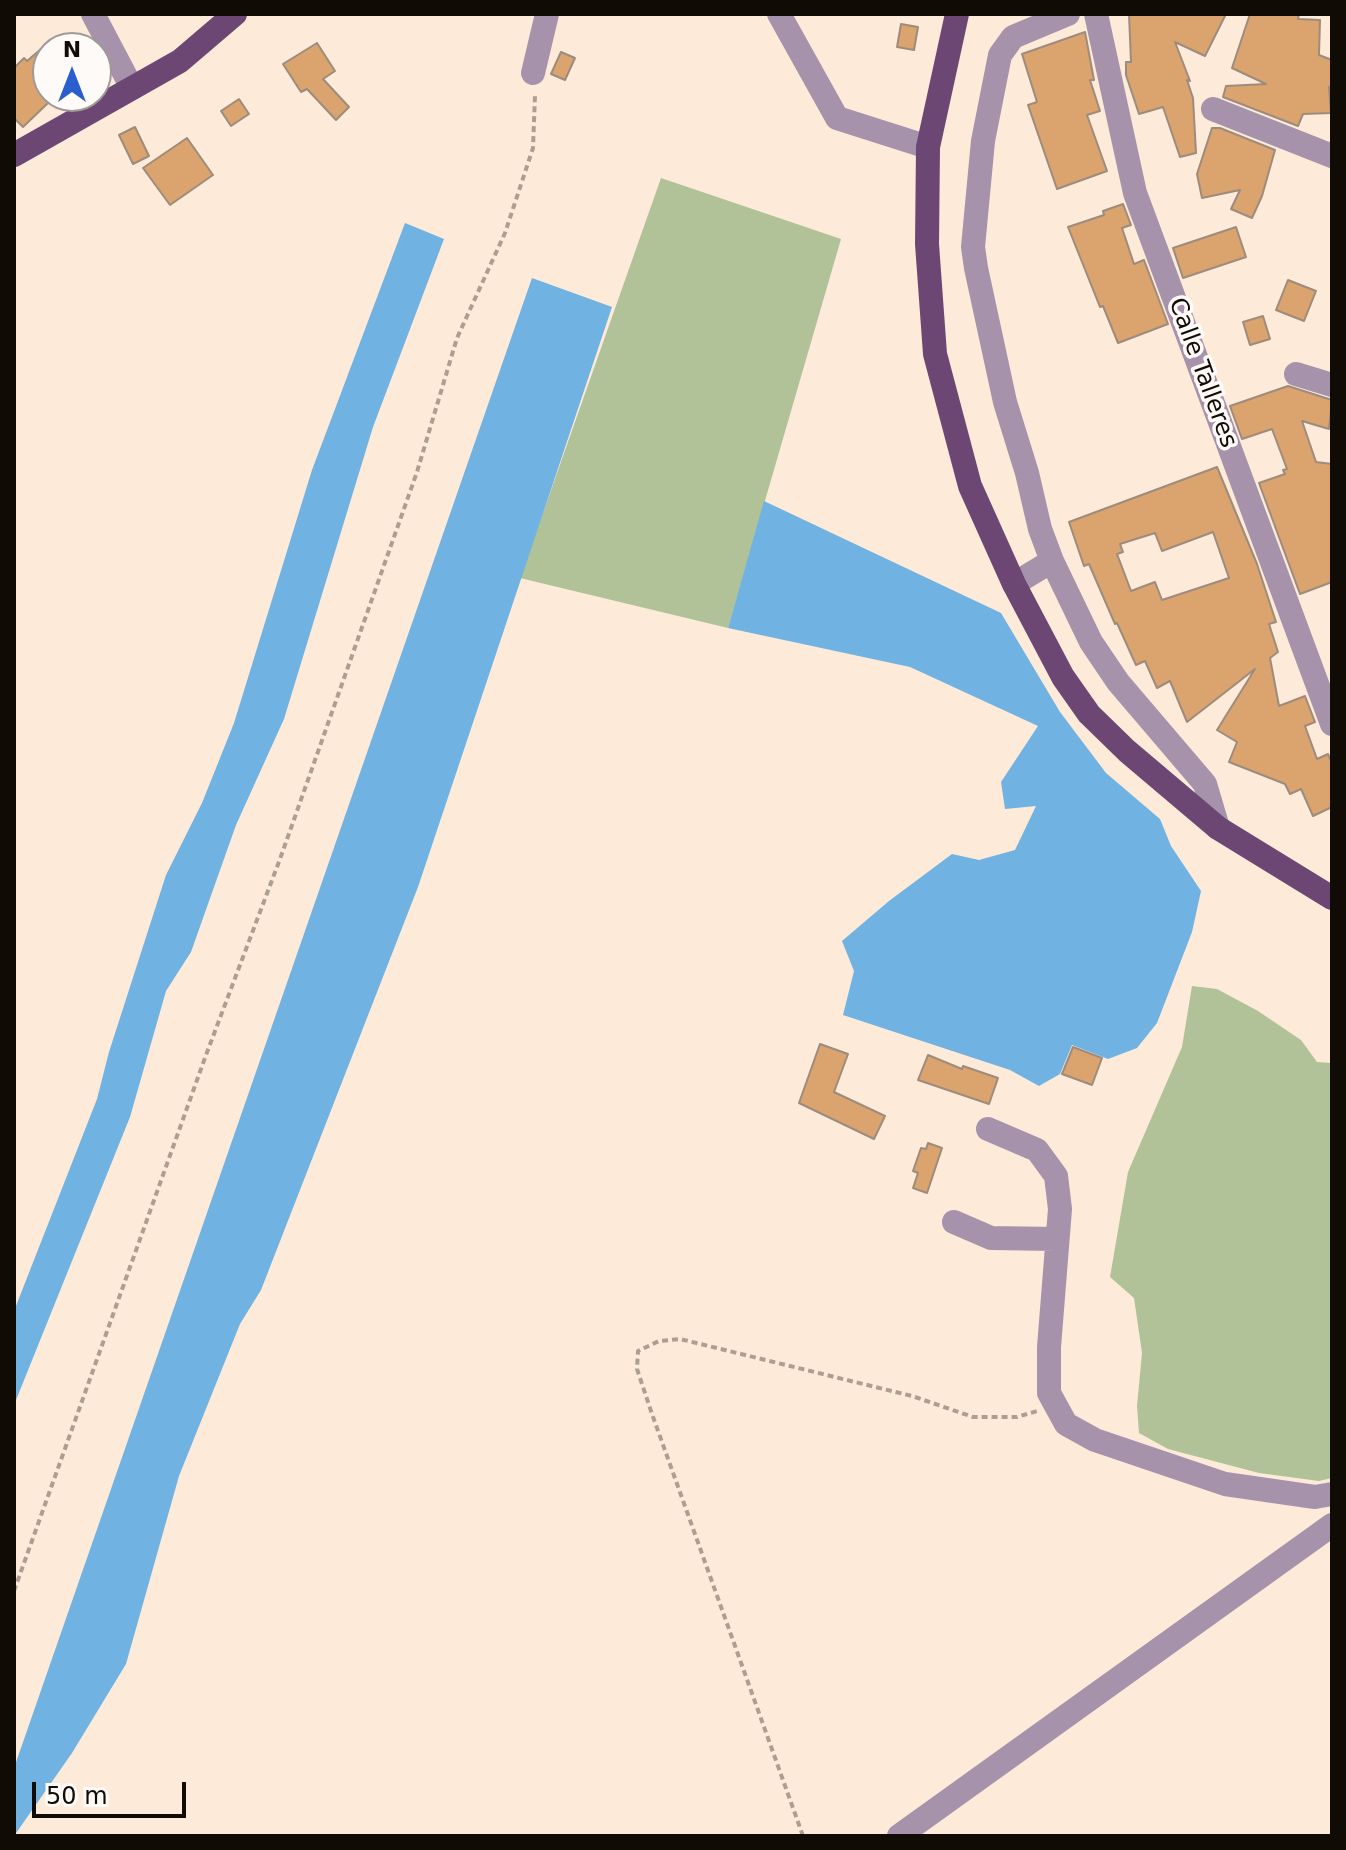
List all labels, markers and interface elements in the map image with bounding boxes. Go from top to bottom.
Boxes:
north arrow [32,32,112,112]
text: N [63,37,81,62]
street label: Calle Talleres [1162,294,1242,452]
scale bar [36,1766,190,1816]
text: 50 m [46,1782,108,1810]

